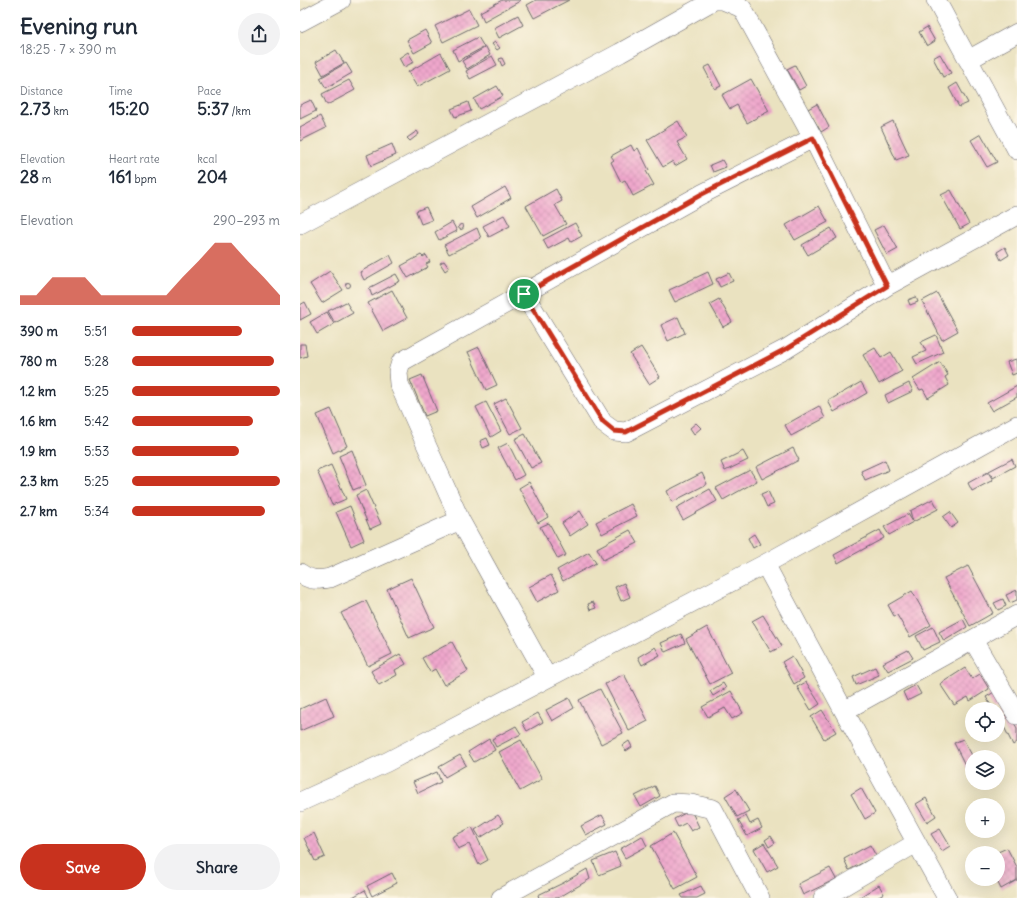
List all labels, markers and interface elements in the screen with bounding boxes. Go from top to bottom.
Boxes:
text: Evening run [20,12,138,40]
button: share [238,13,280,55]
text: 18:25 · 7 × 390 m [20,41,116,58]
text: Distance [20,84,63,98]
text: Time [109,84,132,98]
text: Pace [197,84,221,98]
text: 2.73 [20,98,51,120]
text: 15:20 [109,98,150,120]
text: 5:37 [197,98,229,120]
text: km [51,104,69,118]
text: /km [229,104,251,118]
text: Elevation [20,152,65,166]
text: Heart rate [109,152,160,166]
text: kcal [197,152,217,166]
text: 28 [20,166,39,188]
text: 161 [109,166,132,188]
text: 204 [197,166,228,188]
text: m [39,172,51,186]
text: bpm [132,172,157,186]
text: Elevation [20,212,73,229]
text: 290–293 m [213,212,280,229]
pin [507,277,541,311]
icon: arrive [513,283,535,305]
text: 390 m [20,323,58,340]
text: 5:51 [84,323,107,340]
text: 780 m [20,353,57,370]
text: 5:28 [84,353,109,370]
text: 1.2 km [20,383,56,400]
text: 5:25 [84,383,109,400]
text: 1.6 km [20,413,56,430]
text: 5:42 [84,413,109,430]
text: 1.9 km [20,443,56,460]
text: 5:53 [84,443,109,460]
text: 2.3 km [20,473,58,490]
text: 5:25 [84,473,109,490]
text: 2.7 km [20,503,57,520]
text: 5:34 [84,503,109,520]
map controls [965,702,1005,886]
button: locate [965,702,1005,742]
button: layers [965,750,1005,790]
button: + [965,798,1005,838]
button: Save [20,844,146,890]
button: Share [154,844,280,890]
button: − [965,846,1005,886]

